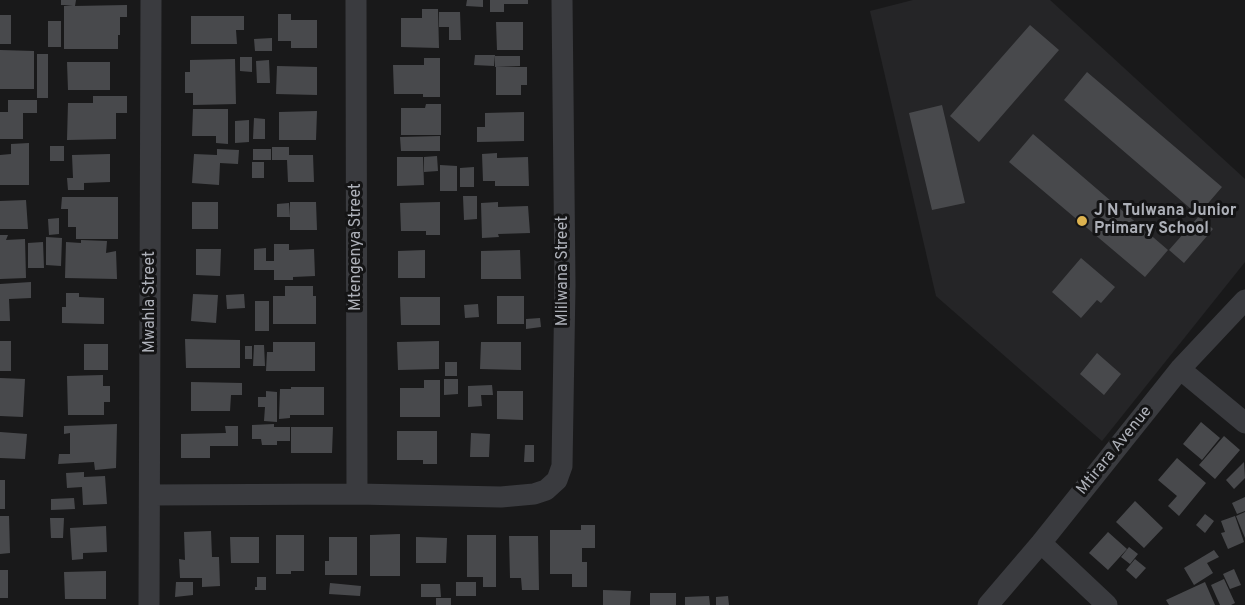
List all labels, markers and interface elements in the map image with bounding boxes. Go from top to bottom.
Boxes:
street label: Mtengenya Street [347,183,367,311]
place label: J N Tulwana Junior Primary School [1094,202,1236,240]
marker: J N Tulwana Junior Primary School [1075,214,1089,228]
street label: Mlilwana Street [554,216,574,326]
street label: Mwahla Street [141,251,161,353]
street label: Mtirara Avenue [1073,403,1157,499]

